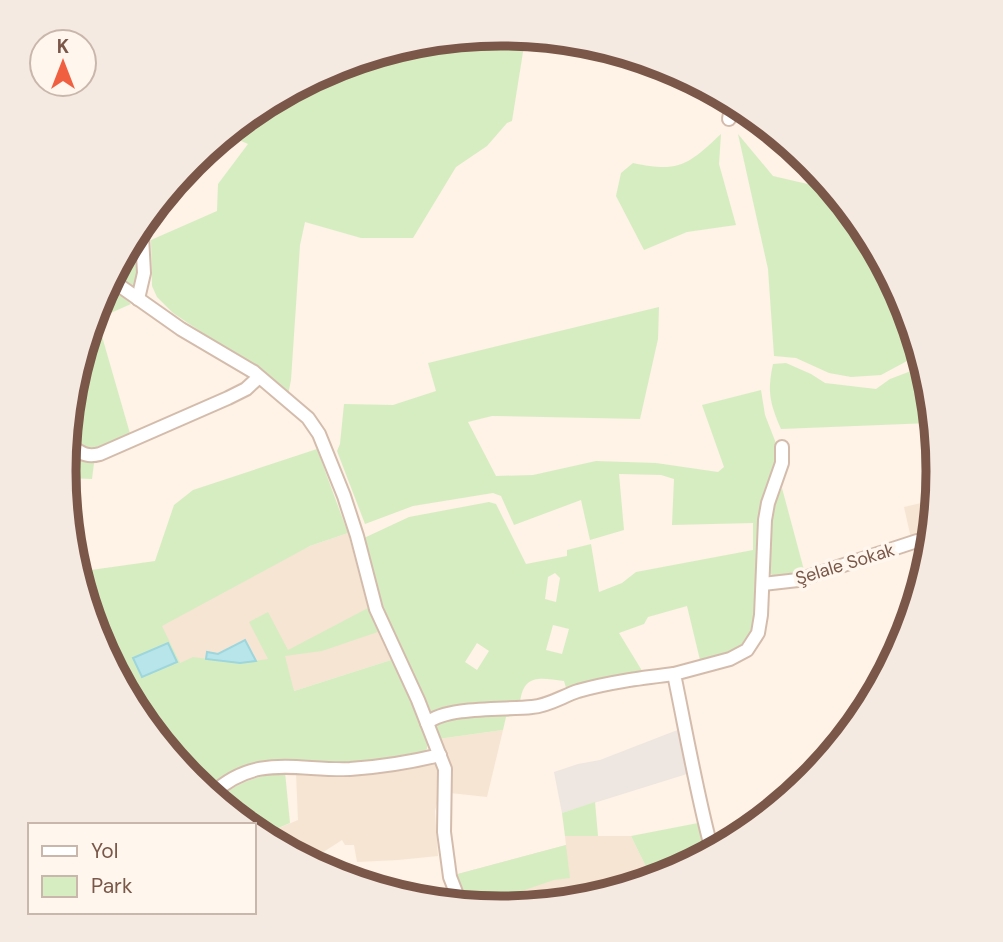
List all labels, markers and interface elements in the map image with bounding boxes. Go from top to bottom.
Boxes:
north arrow [28,28,98,98]
text: K [57,34,69,59]
street label: Şelale Sokak [792,538,898,590]
legend [28,823,256,914]
text: Yol [91,837,119,865]
text: Park [91,872,133,900]

